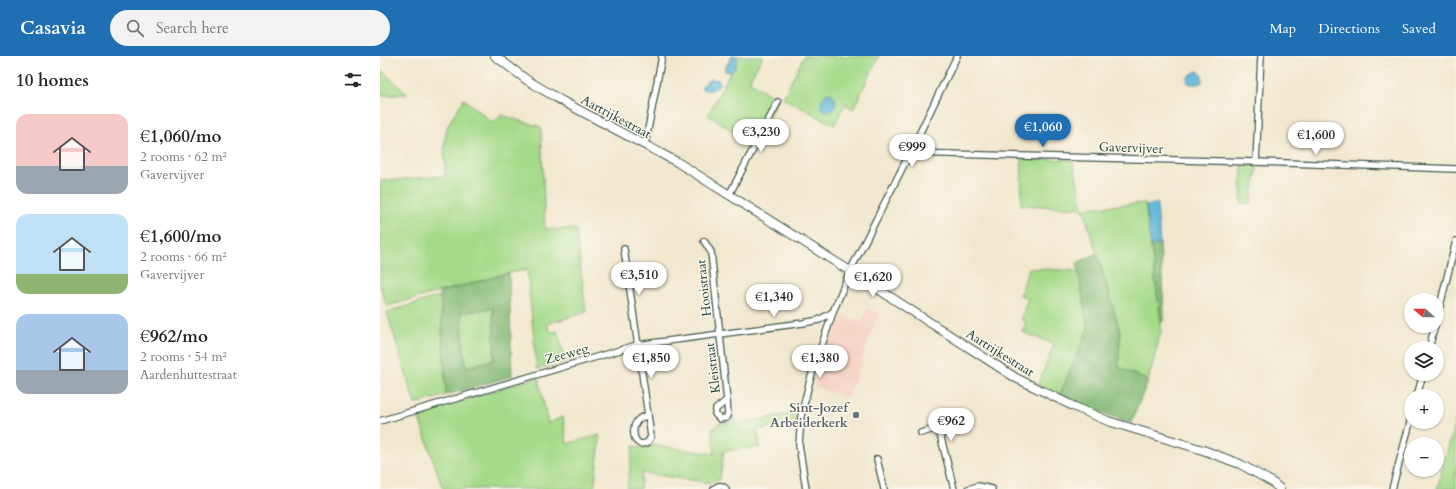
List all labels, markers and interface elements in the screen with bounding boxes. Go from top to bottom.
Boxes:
search box [110,10,390,46]
text: Casavia [20,15,86,41]
icon: search [124,17,146,39]
text: Search here [156,18,229,38]
text: Map [1270,19,1296,38]
text: Directions [1318,19,1380,38]
text: Saved [1402,19,1436,38]
text: 10 homes [16,69,89,92]
icon: filters [342,69,364,91]
street label: Aartrijkestraat [578,91,654,143]
pin: €1,060 [1010,114,1076,148]
text: €1,060 [1024,118,1062,136]
pin: €3,230 [728,119,794,153]
pin: €1,600 [1283,122,1349,156]
text: €3,230 [742,123,780,141]
text: €1,060/mo [140,125,222,148]
text: €1,600 [1297,126,1335,144]
icon: home [48,130,96,178]
pin: €999 [888,134,936,168]
text: €999 [898,138,926,156]
street label: Gavervijver [1099,138,1164,158]
text: 2 rooms · 62 m² [140,148,227,166]
text: Gavervijver [140,166,204,184]
text: €1,600/mo [140,225,222,248]
icon: home [48,230,96,278]
text: 2 rooms · 66 m² [140,248,227,266]
street label: Hooistraat [692,259,716,317]
pin: €3,510 [606,262,672,296]
pin: €1,620 [840,264,906,298]
text: Gavervijver [140,266,204,284]
text: €3,510 [620,266,658,284]
text: €1,620 [854,268,892,286]
pin: €1,340 [741,284,807,318]
text: €1,340 [755,288,793,306]
north arrow [1404,293,1444,333]
map controls [1404,293,1444,477]
text: €962/mo [140,325,208,348]
street label: Aartrijkestraat [963,325,1037,381]
icon: home [48,330,96,378]
street label: Zeeweg [543,339,592,369]
button: layers [1404,341,1444,381]
street label: Kleistraat [701,342,725,394]
pin: €1,850 [618,345,684,379]
pin: €1,380 [787,345,853,379]
text: 2 rooms · 54 m² [140,348,227,366]
text: €1,850 [632,349,670,367]
text: €1,380 [801,349,839,367]
text: Aardenhuttestraat [140,366,237,384]
button: + [1404,389,1444,429]
place label: Sint-Jozef Arbeiderkerk [770,399,851,432]
pin: €962 [927,408,975,442]
marker: Sint-Jozef Arbeiderkerk [851,410,861,420]
text: €962 [937,412,965,430]
button: − [1404,437,1444,477]

